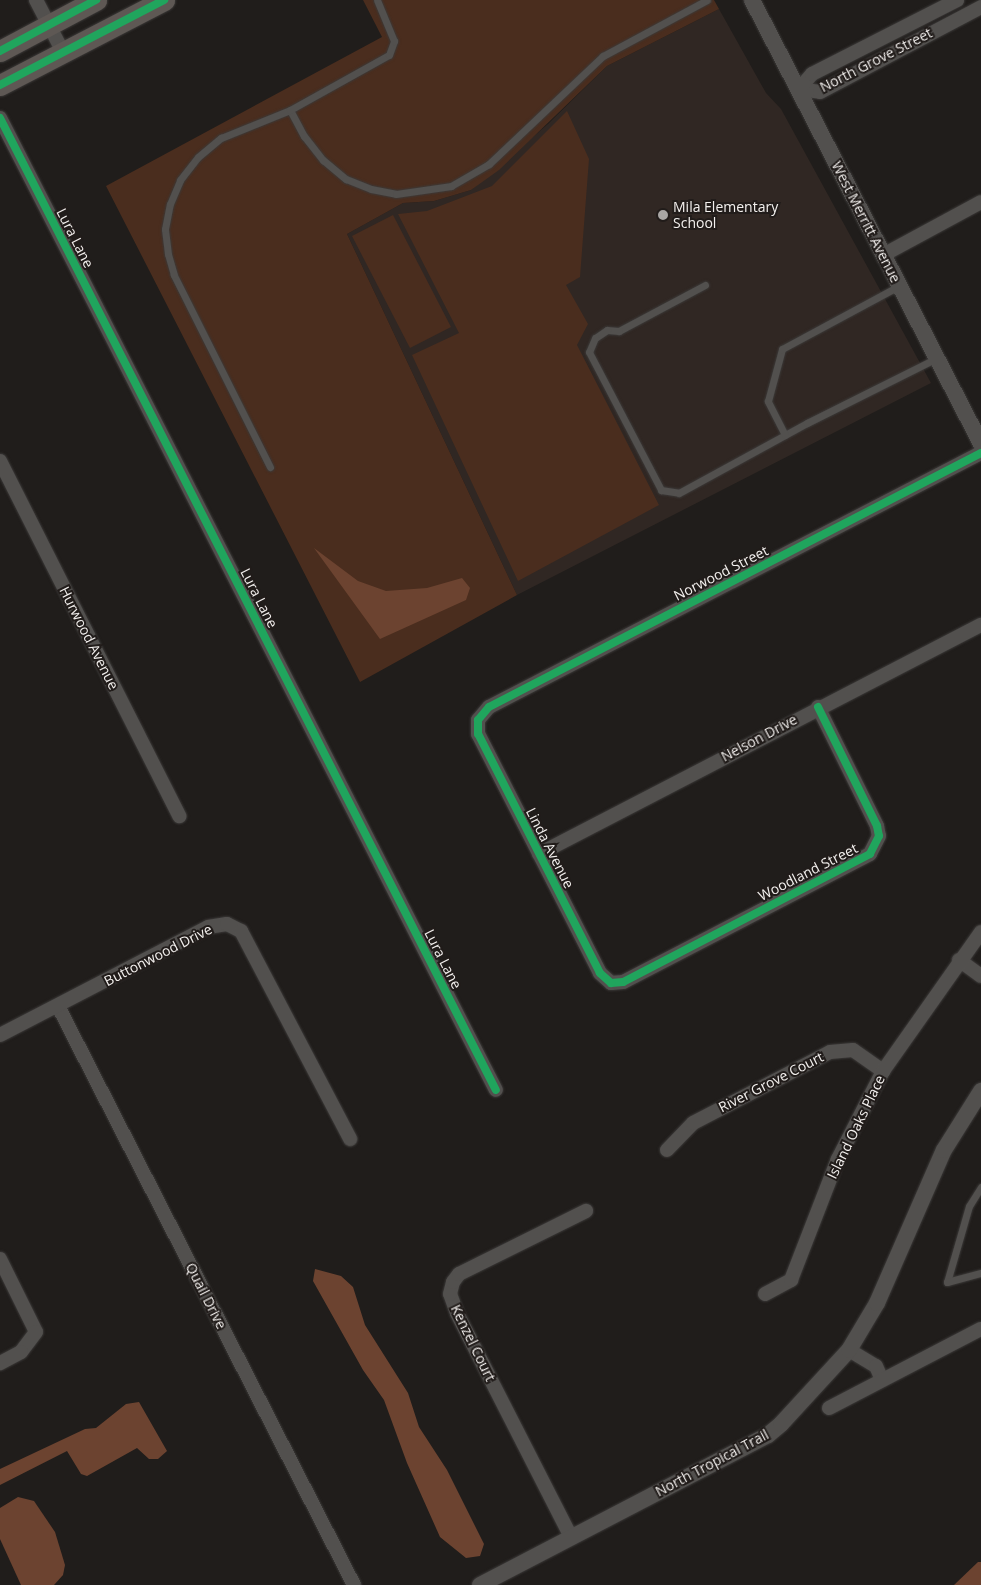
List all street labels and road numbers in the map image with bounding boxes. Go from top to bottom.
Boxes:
street label: North Grove Street [817,24,935,96]
street label: West Merritt Avenue [828,159,904,285]
street label: Lura Lane [53,205,97,271]
street label: Norwood Street [671,542,771,604]
street label: Lura Lane [237,565,281,631]
street label: Hurwood Avenue [56,584,122,692]
street label: Nelson Drive [718,711,800,765]
street label: Linda Avenue [523,805,577,891]
street label: Woodland Street [755,840,861,904]
street label: Buttonwood Drive [101,921,215,989]
street label: Lura Lane [421,926,465,992]
street label: River Grove Court [716,1048,826,1116]
street label: Island Oaks Place [824,1072,888,1182]
street label: Quail Drive [182,1260,230,1332]
street label: Kenzel Court [447,1302,499,1384]
street label: North Tropical Trail [653,1426,771,1500]

